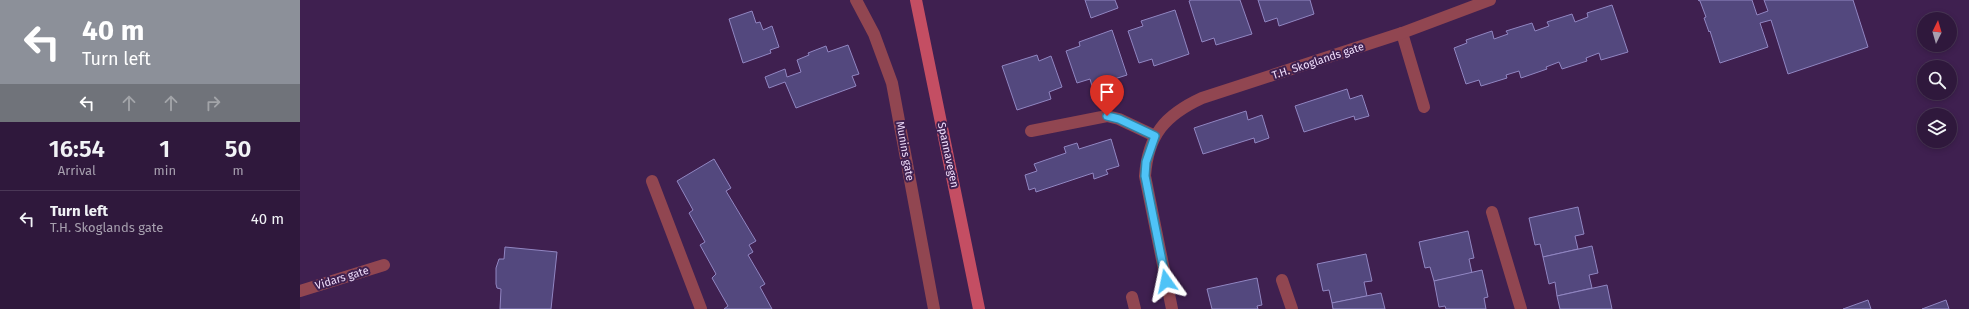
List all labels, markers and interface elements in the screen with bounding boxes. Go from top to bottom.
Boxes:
north arrow [1917,12,1957,52]
map controls [1917,12,1957,148]
text: 40 m [82,14,145,47]
icon: left [16,16,68,68]
street label: T.H. Skoglands gate [1270,40,1366,82]
text: Turn left [82,48,151,70]
button: search [1917,60,1957,100]
pin [1090,75,1124,116]
icon: arrive [1096,81,1118,103]
icon: left [76,92,98,114]
icon: ahead [118,92,140,114]
icon: ahead [160,92,182,114]
icon: right [202,92,224,114]
button: layers [1917,108,1957,148]
street label: Munins gate [893,120,917,182]
street label: Spannavegen [935,121,961,189]
text: 16:54 [49,135,105,163]
text: 1 [159,135,170,163]
text: 50 [225,135,251,163]
text: Arrival [58,163,96,178]
text: min [154,163,176,178]
text: m [232,163,244,178]
text: Turn left [50,202,108,220]
icon: left [16,208,38,230]
text: 40 m [251,210,284,228]
text: T.H. Skoglands gate [50,220,163,235]
position arrow [1145,260,1187,302]
street label: Vidars gate [314,264,370,292]

